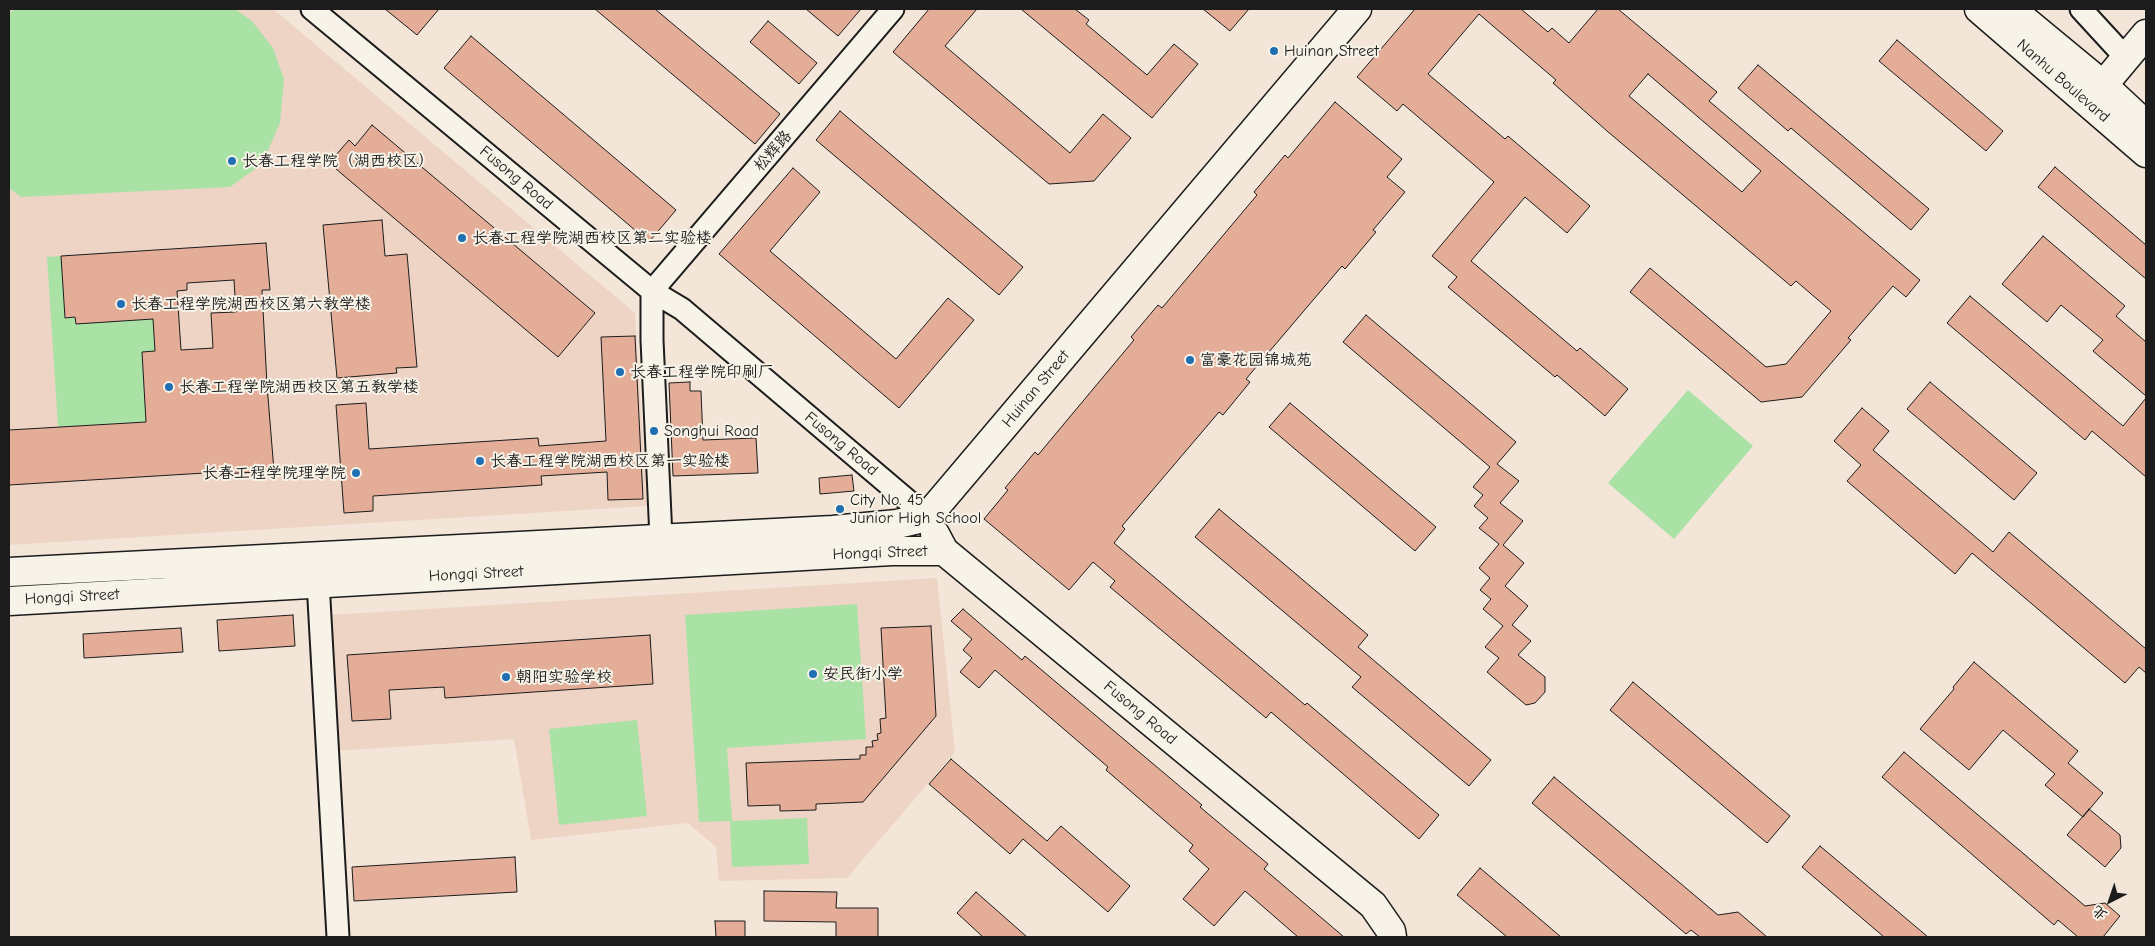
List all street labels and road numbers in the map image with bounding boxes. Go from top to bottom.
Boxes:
street label: Nanhu Boulevard [2013,35,2113,127]
street label: 松辉路 [750,127,796,175]
street label: Fusong Road [475,142,557,214]
street label: Huinan Street [998,347,1074,431]
street label: Fusong Road [800,408,882,480]
street label: Hongqi Street [832,542,928,564]
street label: Hongqi Street [428,562,524,586]
street label: Hongqi Street [24,585,120,609]
street label: Fusong Road [1099,677,1181,749]

